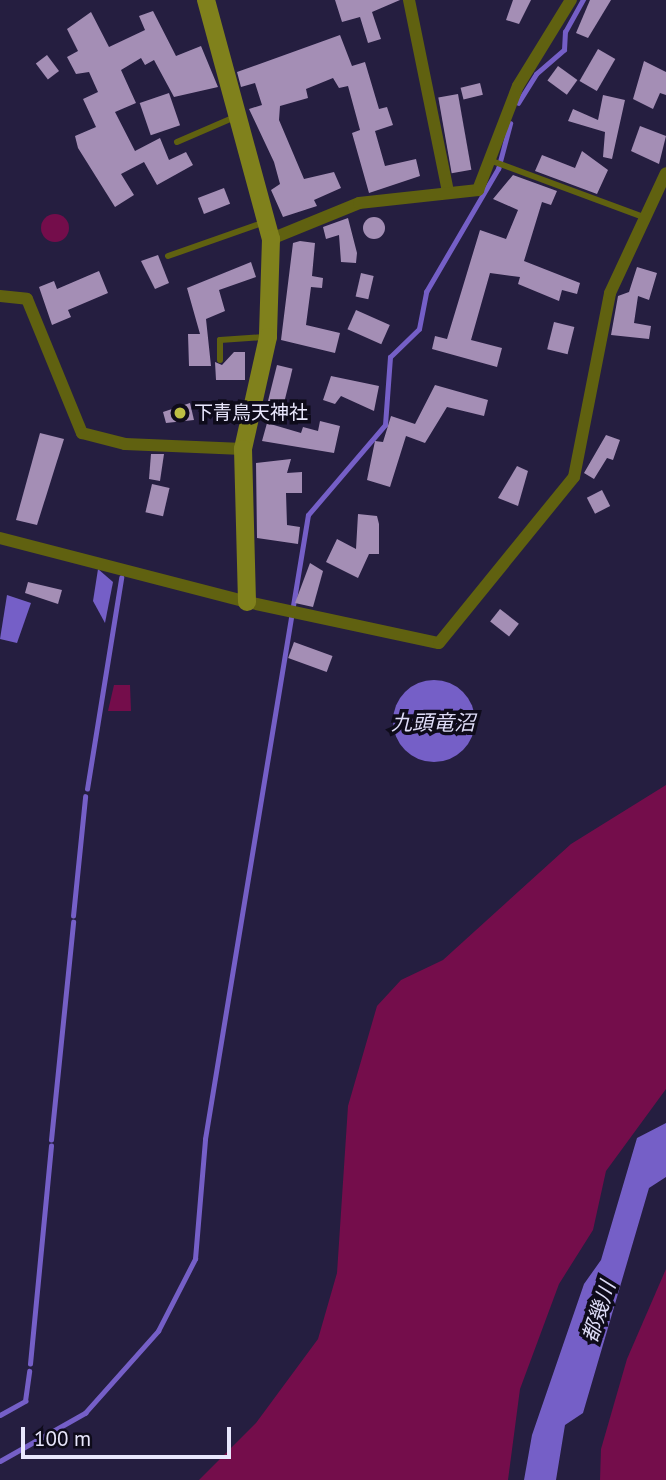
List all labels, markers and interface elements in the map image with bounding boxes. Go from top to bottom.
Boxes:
place label: 下青鳥天神社 [194,402,308,424]
marker: 下青鳥天神社 [172,405,188,421]
water label: 九頭竜沼 [391,710,475,736]
water label: 都幾川 [577,1278,621,1346]
scale bar [24,1414,234,1458]
text: 100 m [34,1425,91,1452]

